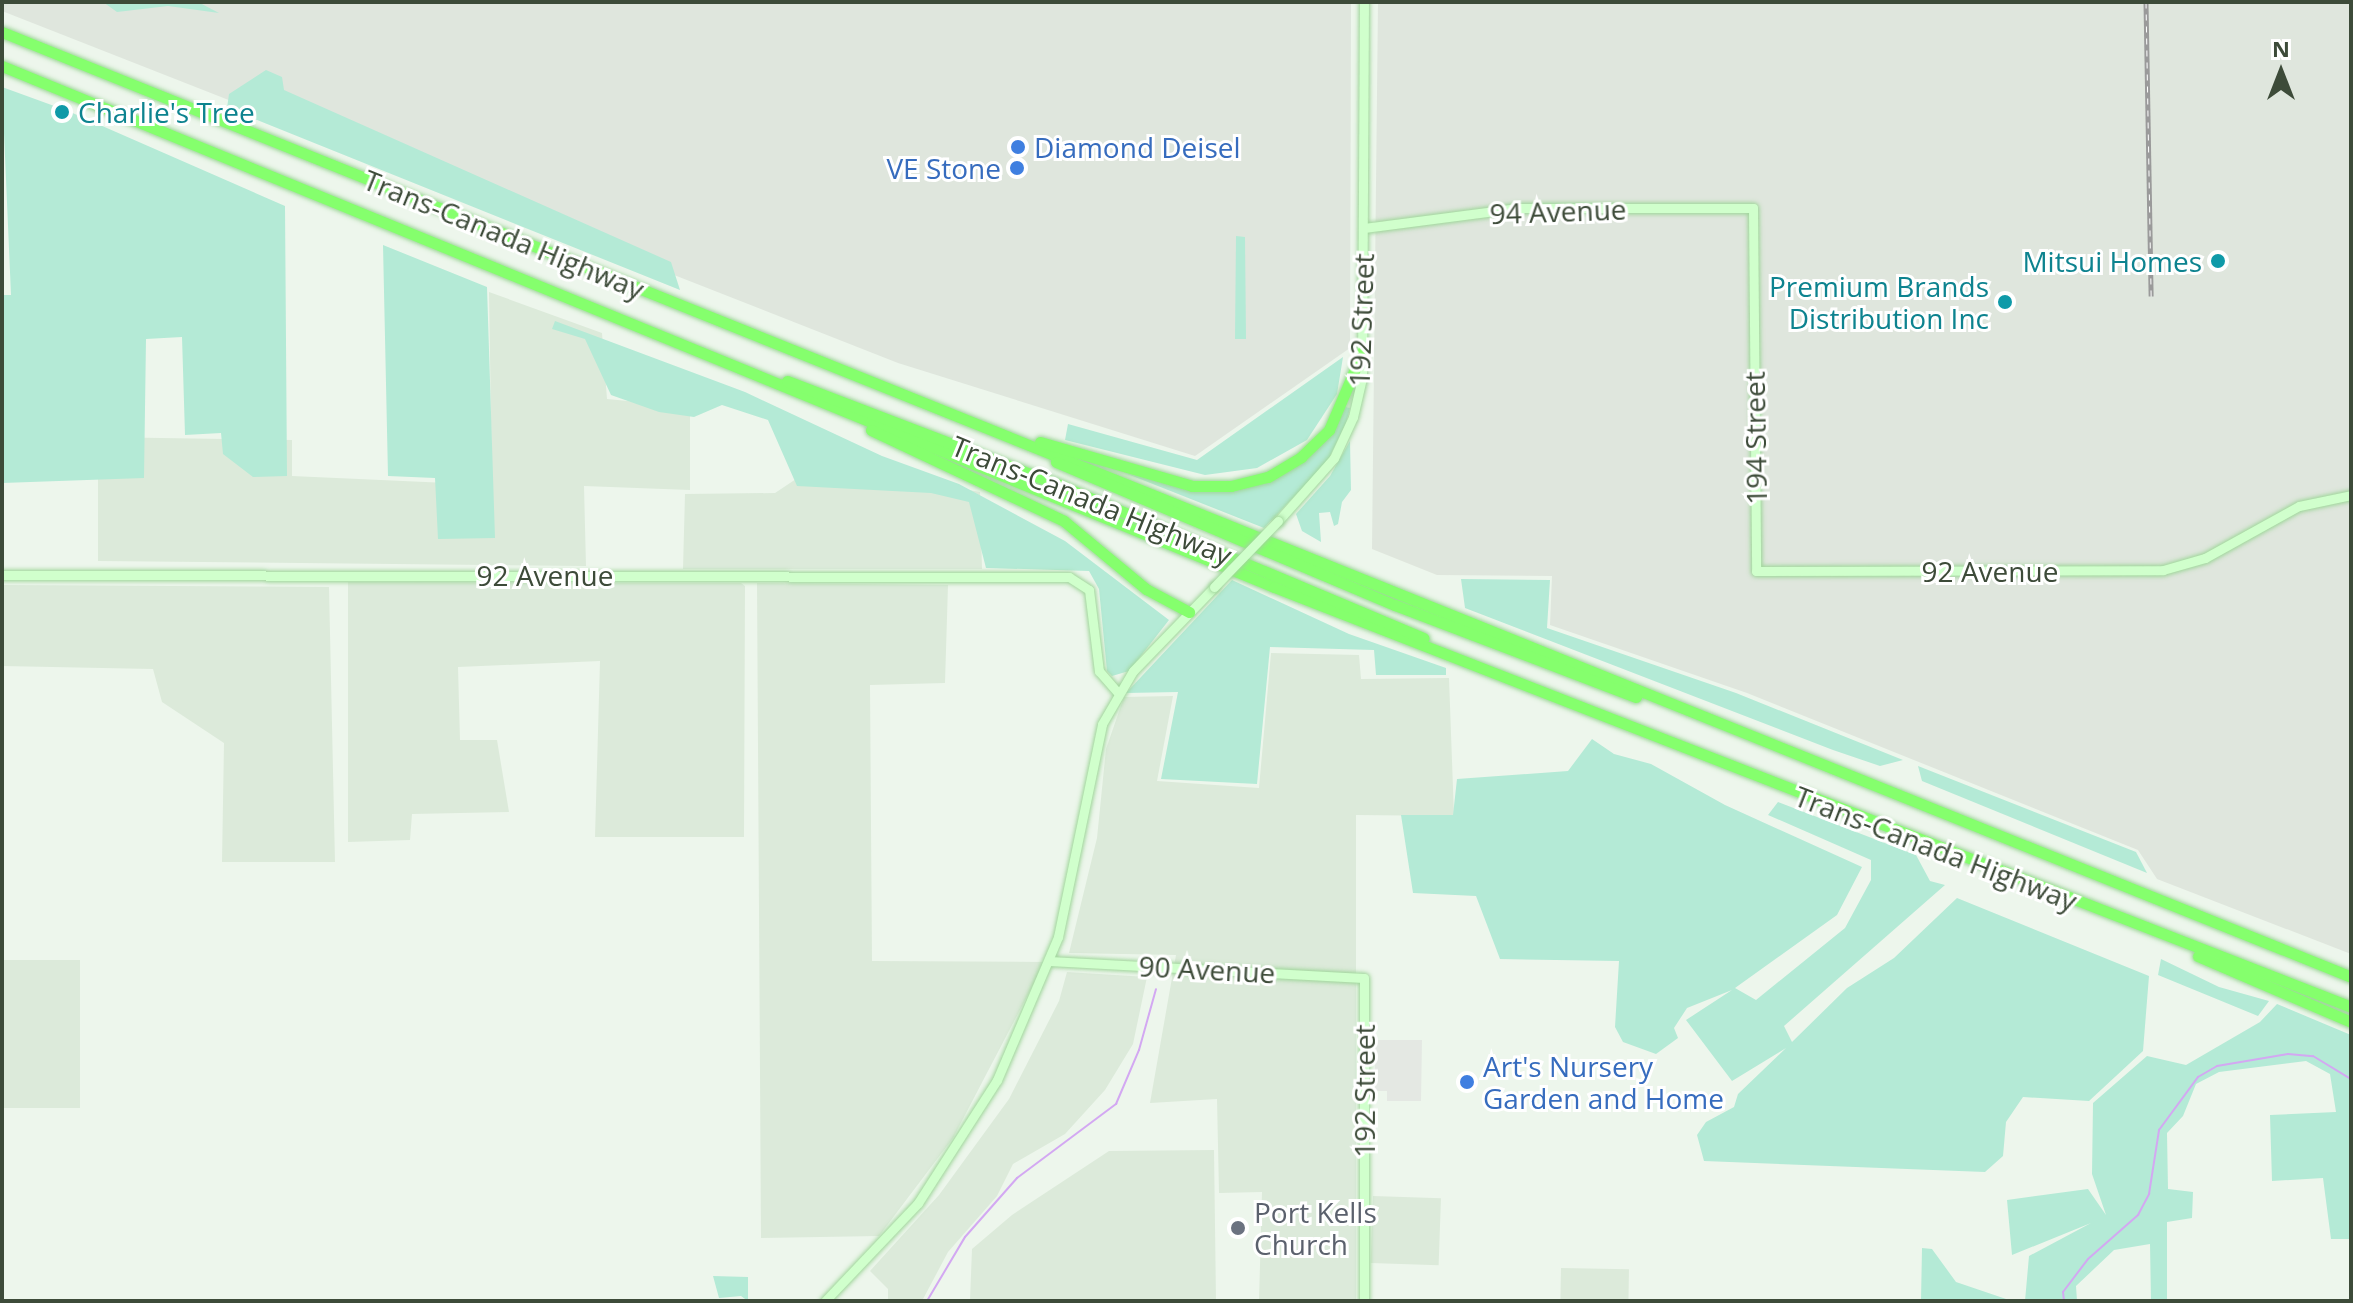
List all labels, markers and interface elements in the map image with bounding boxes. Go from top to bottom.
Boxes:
north arrow [2241,32,2321,112]
text: N [2272,33,2290,63]
place label: Charlie's Tree [78,95,255,129]
marker: Charlie's Tree [53,103,71,121]
place label: Diamond Deisel [1034,130,1241,164]
marker: Diamond Deisel [1009,138,1027,156]
place label: VE Stone [886,151,1001,185]
marker: VE Stone [1008,159,1026,177]
street label: Trans-Canada Highway [359,162,649,306]
street label: 94 Avenue [1489,192,1627,230]
place label: Mitsui Homes [2022,244,2202,278]
marker: Mitsui Homes [2209,252,2227,270]
street label: 192 Street [1342,253,1380,387]
place label: Premium Brands Distribution Inc [1769,269,1989,335]
marker: Premium Brands Distribution Inc [1996,293,2014,311]
street label: 194 Street [1737,371,1773,505]
street label: Trans-Canada Highway [947,428,1237,572]
street label: 92 Avenue [1922,554,2058,588]
street label: 92 Avenue [477,558,613,592]
street label: Trans-Canada Highway [1790,779,2082,917]
street label: 90 Avenue [1138,949,1276,989]
street label: 192 Street [1347,1024,1381,1158]
place label: Art's Nursery Garden and Home [1483,1049,1724,1115]
marker: Art's Nursery Garden and Home [1458,1073,1476,1091]
place label: Port Kells Church [1254,1195,1377,1261]
marker: Port Kells Church [1229,1219,1247,1237]

